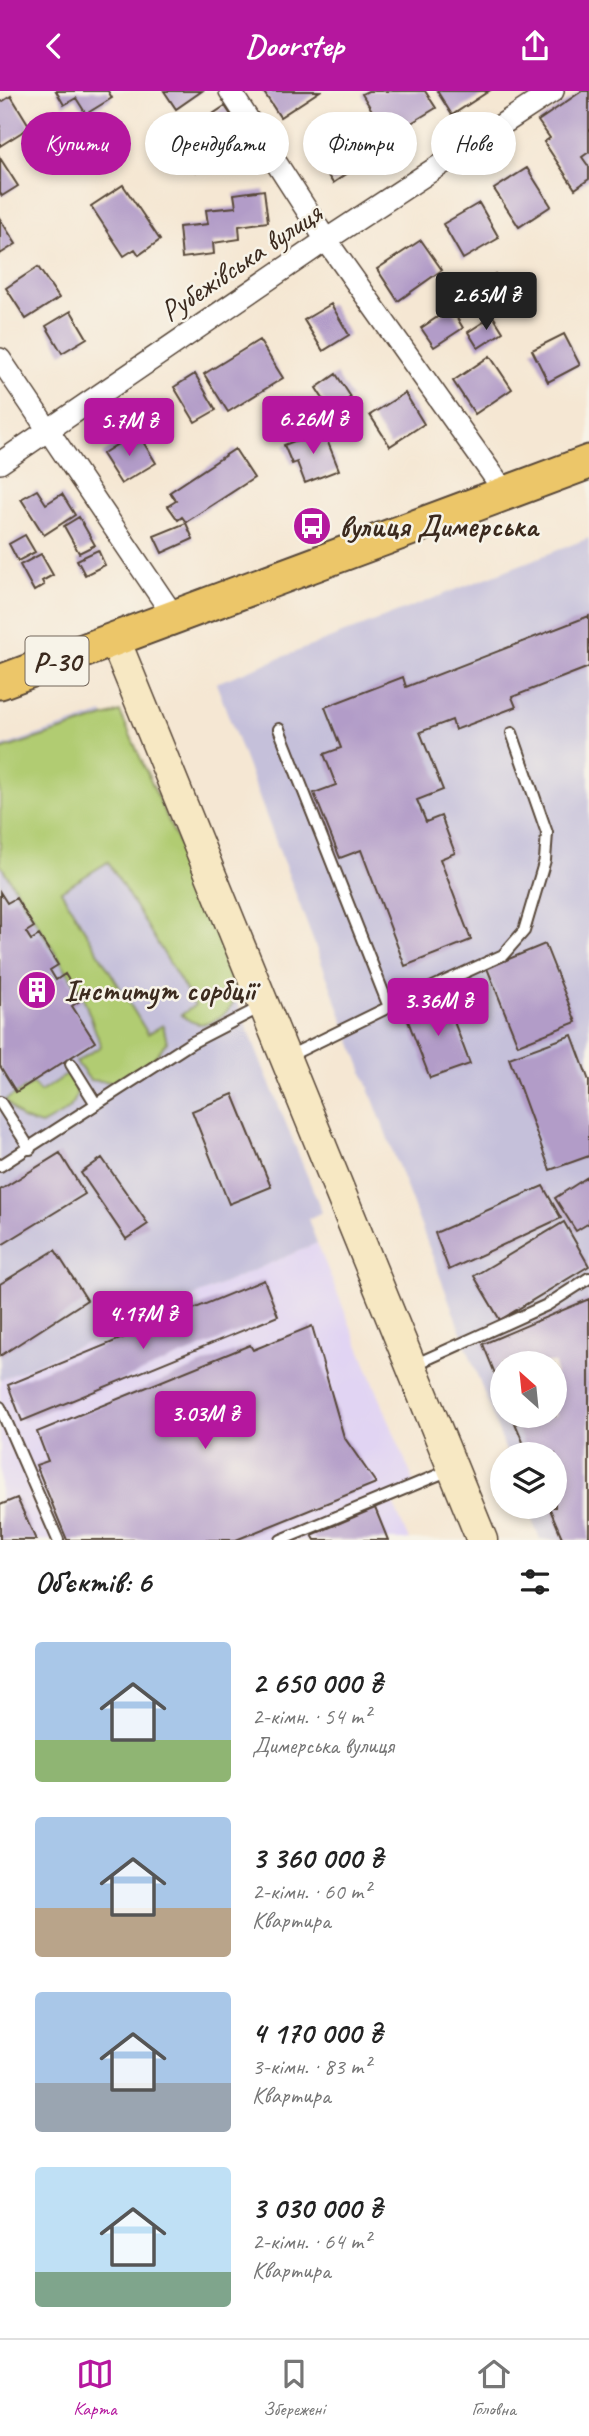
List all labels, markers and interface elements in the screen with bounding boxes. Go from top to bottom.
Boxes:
text: Doorstep [245,25,344,66]
icon: back [35,27,73,65]
icon: share [516,27,554,65]
chip: Купити [21,112,131,175]
chip: Орендувати [145,112,289,175]
chip: Фільтри [303,112,417,175]
chip: Нове [431,112,516,175]
street label: Рубежівська вулиця [153,193,330,330]
pin: 2.65M ₴ [421,273,551,332]
text: 2.65M ₴ [452,280,520,309]
pin: 6.26M ₴ [248,397,378,456]
pin: 5.7M ₴ [72,399,186,458]
text: 6.26M ₴ [278,404,348,433]
text: 5.7M ₴ [100,406,158,435]
bus stop icon: вулиця Димерська [291,505,333,547]
place label: вулиця Димерська [339,507,540,545]
road number: Р-30 [25,637,88,685]
building icon: Інститут сорбції [16,969,58,1011]
place label: Інститут сорбції [64,971,261,1010]
pin: 3.36M ₴ [373,979,503,1038]
text: 3.36M ₴ [404,986,472,1015]
pin: 4.17M ₴ [78,1291,208,1351]
text: 4.17M ₴ [109,1299,177,1328]
north arrow [490,1351,567,1428]
map controls [490,1351,567,1519]
pin: 3.03M ₴ [140,1391,270,1451]
text: 3.03M ₴ [171,1399,239,1428]
button: layers [490,1442,567,1519]
text: Об’єктів: 6 [35,1563,151,1601]
icon: filters [516,1563,554,1601]
text: 2 650 000 ₴ [252,1664,382,1702]
icon: home [91,1670,175,1754]
text: 2-кімн. · 54 m² [252,1702,370,1731]
text: Димерська вулиця [252,1731,394,1760]
text: 3 360 000 ₴ [252,1839,383,1877]
icon: home [91,1845,175,1929]
text: 2-кімн. · 60 m² [252,1877,370,1906]
text: Квартира [252,1906,330,1935]
text: 4 170 000 ₴ [252,2014,382,2052]
icon: home [91,2020,175,2104]
text: 3-кімн. · 83 m² [252,2052,370,2081]
text: Квартира [252,2081,330,2110]
text: 3 030 000 ₴ [252,2189,382,2227]
icon: home [91,2195,175,2279]
text: 2-кімн. · 64 m² [252,2227,370,2256]
text: Квартира [252,2256,330,2285]
tab: Карта [73,2355,117,2421]
tab: Збережені [263,2355,325,2421]
tab: Головна [471,2355,516,2421]

